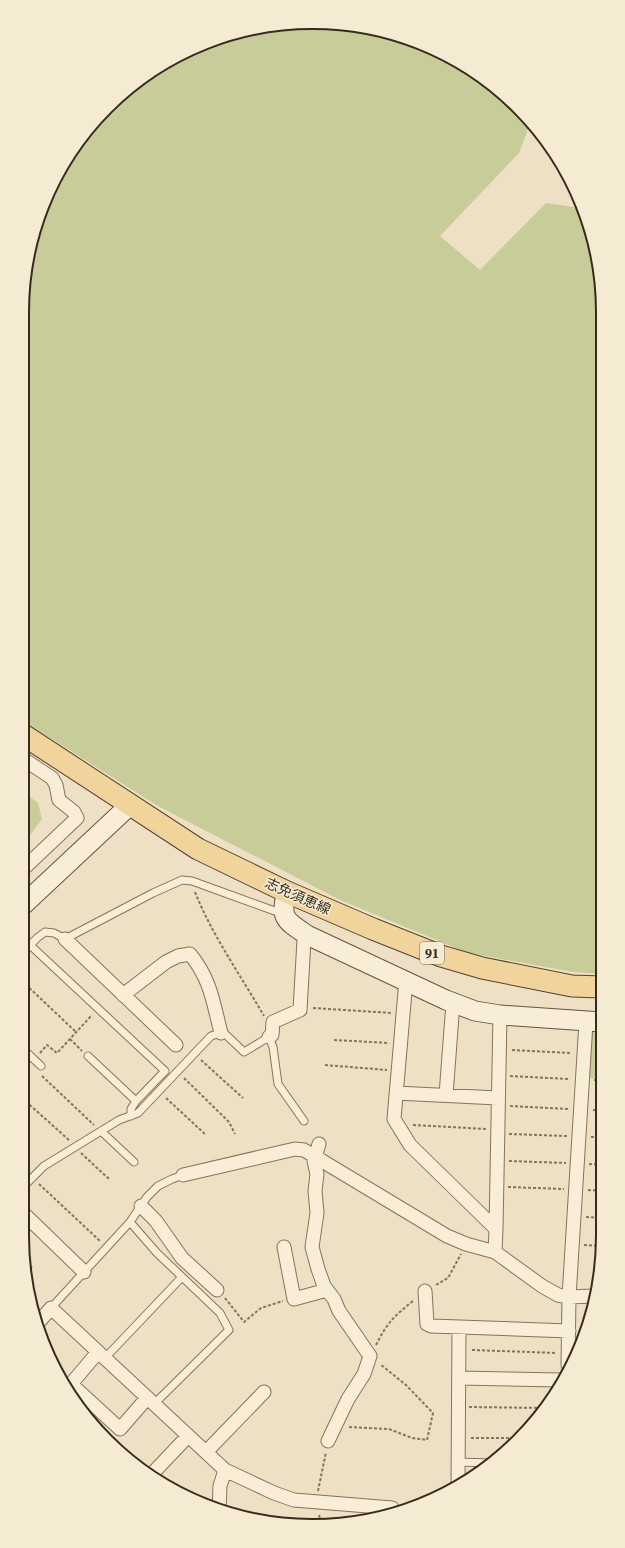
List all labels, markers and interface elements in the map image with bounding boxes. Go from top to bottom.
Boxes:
street label: 志免須恵線 [262,873,334,919]
road number: 91 [420,942,444,964]

